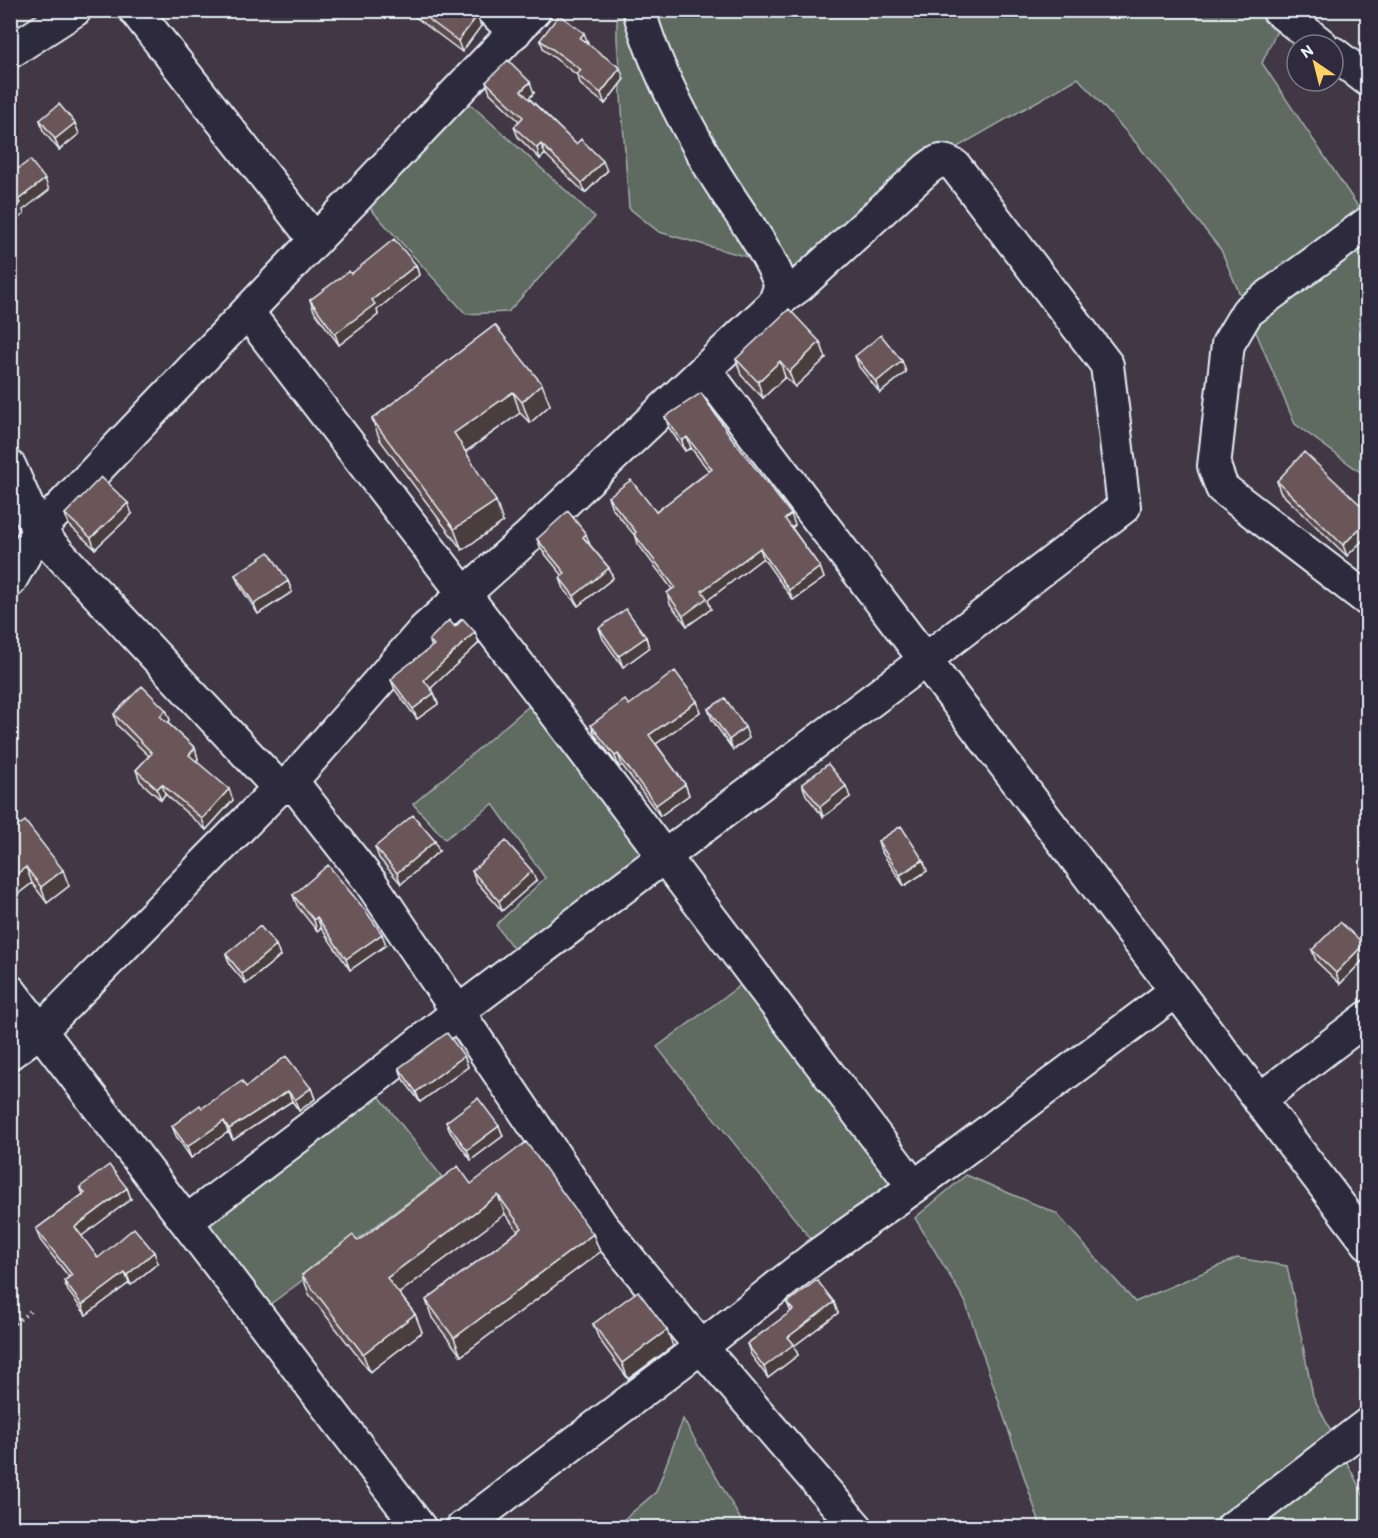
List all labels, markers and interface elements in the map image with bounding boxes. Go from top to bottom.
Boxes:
north arrow [1285,33,1345,93]
text: N [1297,40,1317,62]

